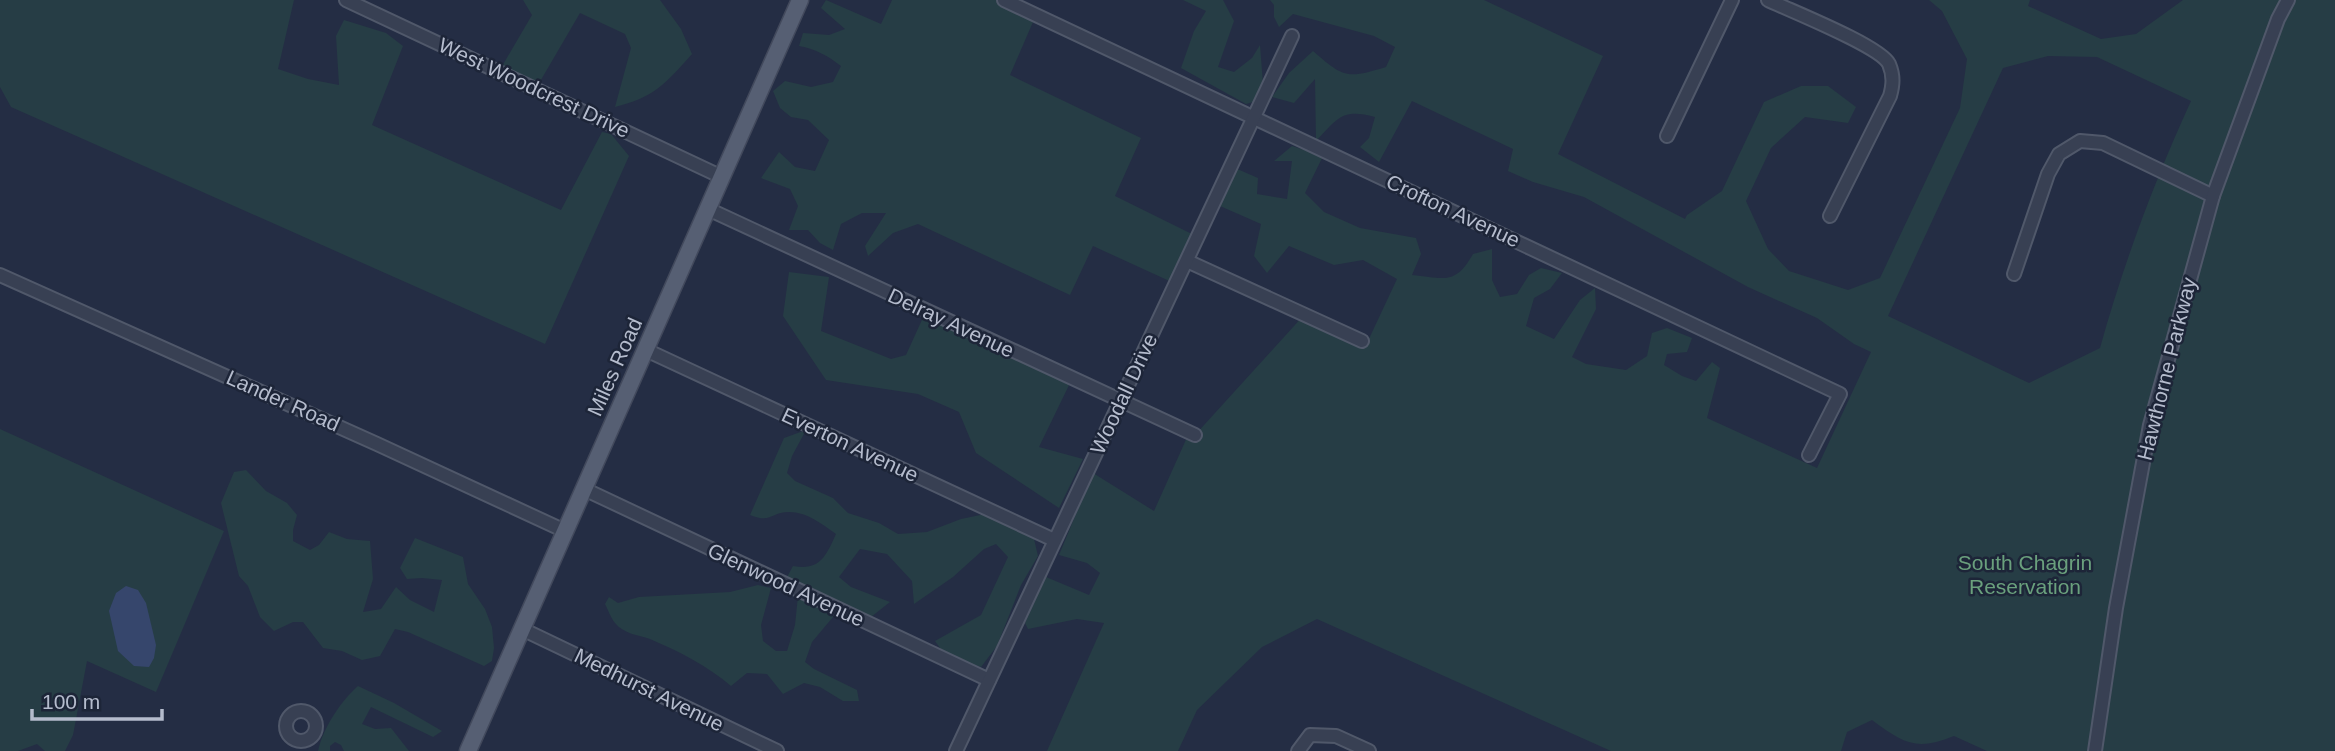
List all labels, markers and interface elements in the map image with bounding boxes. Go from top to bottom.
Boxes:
street label: West Woodcrest Drive [435,33,633,142]
street label: Crofton Avenue [1383,170,1524,251]
street label: Hawthorne Parkway [2133,274,2201,463]
street label: Delray Avenue [885,283,1018,362]
street label: Miles Road [583,314,646,419]
street label: Woodall Drive [1086,330,1162,458]
street label: Lander Road [223,365,343,436]
street label: Everton Avenue [778,403,922,486]
street label: Glenwood Avenue [704,538,868,631]
park label: South Chagrin Reservation [1958,551,2092,598]
street label: Medhurst Avenue [571,643,728,736]
scale bar [32,678,161,722]
text: 100 m [42,690,100,713]

